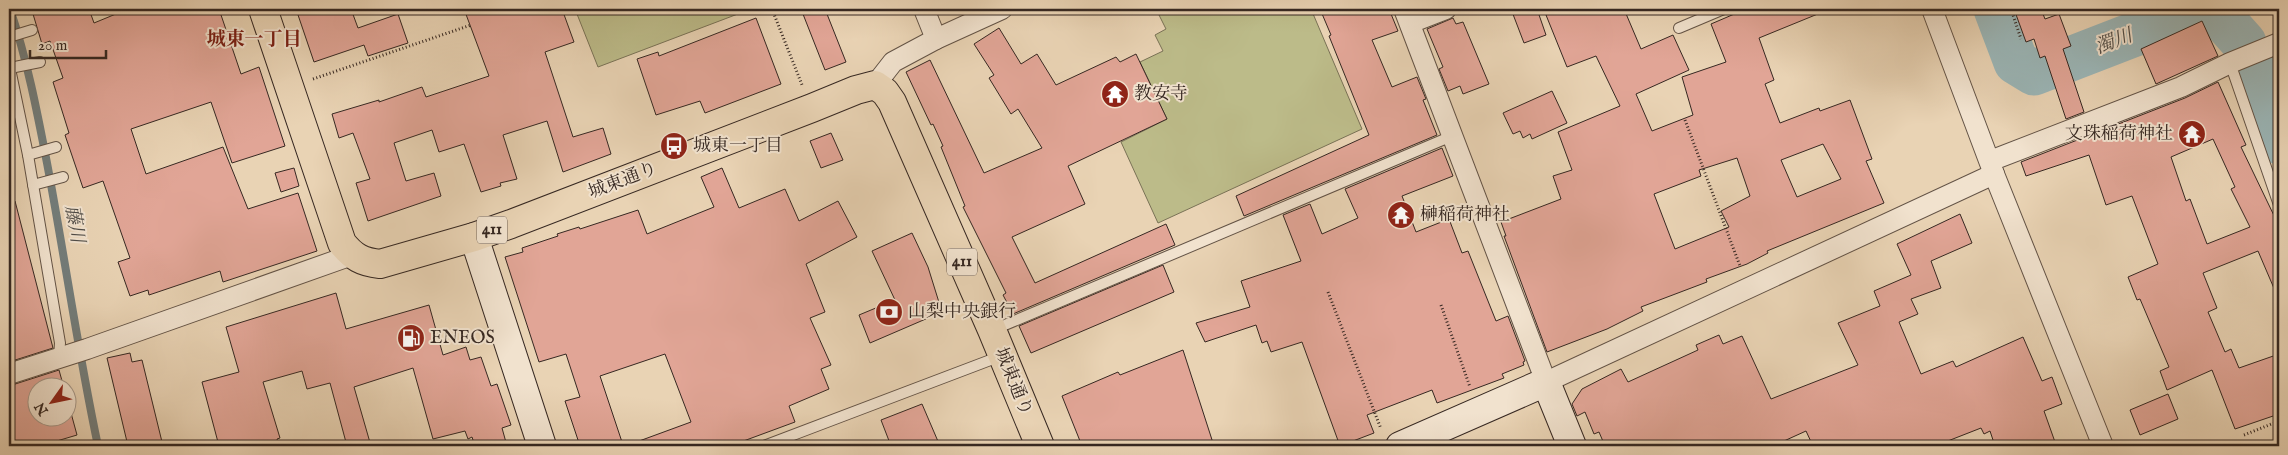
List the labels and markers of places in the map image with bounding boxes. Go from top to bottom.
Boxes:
temple icon: 教安寺 [1100,79,1130,109]
place label: 教安寺 [1134,83,1188,106]
temple icon: 文珠稲荷神社 [2177,119,2207,149]
place label: 文珠稲荷神社 [2065,123,2173,146]
bus stop icon: 城東一丁目 [659,131,689,161]
place label: 城東一丁目 [693,135,783,158]
temple icon: 榊稲荷神社 [1386,200,1416,230]
place label: 榊稲荷神社 [1420,204,1510,227]
bank icon: 山梨中央銀行 [874,297,904,327]
place label: 山梨中央銀行 [908,301,1016,324]
fuel station icon: ENEOS [396,323,426,353]
place label: ENEOS [430,327,495,350]

